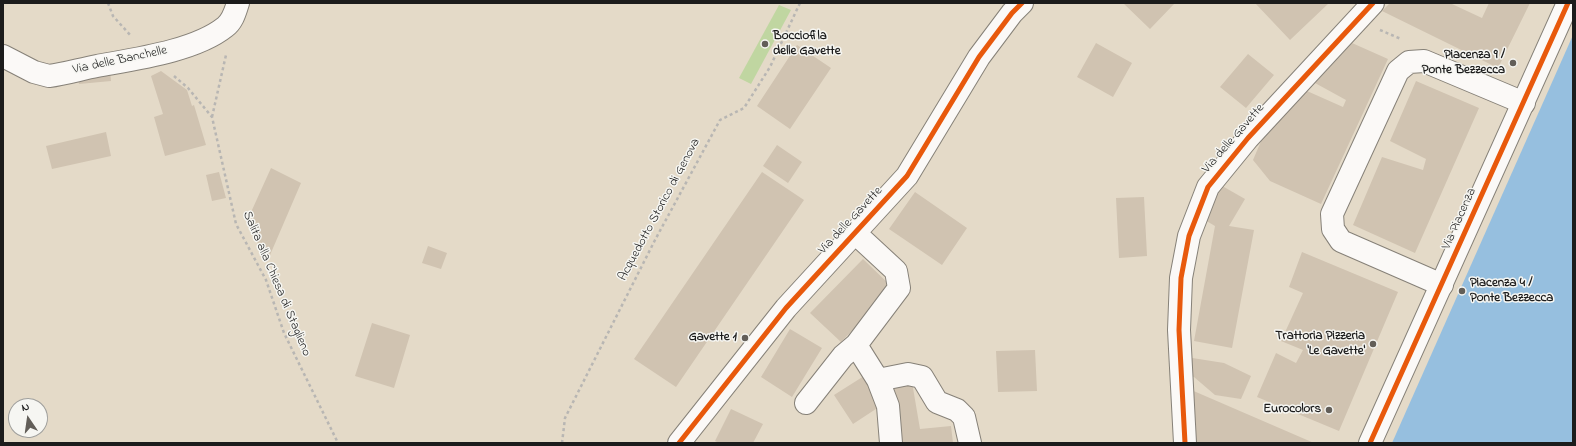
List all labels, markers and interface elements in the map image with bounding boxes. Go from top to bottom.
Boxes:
place label: Bocciofila delle Gavette [773,29,841,60]
marker: Bocciofila delle Gavette [760,39,770,49]
street label: Via delle Banchelle [71,43,169,79]
place label: Piacenza 9 / Ponte Bezzecca [1422,48,1505,79]
marker: Piacenza 9 / Ponte Bezzecca [1508,58,1518,68]
street label: Via delle Gavette [1200,101,1268,177]
street label: Acquedotto Storico di Genova [616,136,704,284]
street label: Via delle Gavette [816,184,886,258]
street label: Via Piacenza [1439,186,1481,252]
street label: Salita alla Chiesa di Staglieno [238,209,314,359]
place label: Piacenza 4 / Ponte Bezzecca [1470,276,1553,307]
marker: Piacenza 4 / Ponte Bezzecca [1457,286,1467,296]
place label: Trattoria Pizzeria 'Le Gavette' [1275,329,1365,360]
place label: Gavette 1 [689,330,737,346]
marker: Gavette 1 [740,333,750,343]
marker: Trattoria Pizzeria 'Le Gavette' [1368,339,1378,349]
north arrow [8,398,48,438]
text: N [20,399,31,416]
place label: Eurocolors [1263,402,1321,418]
marker: Eurocolors [1324,405,1334,415]

